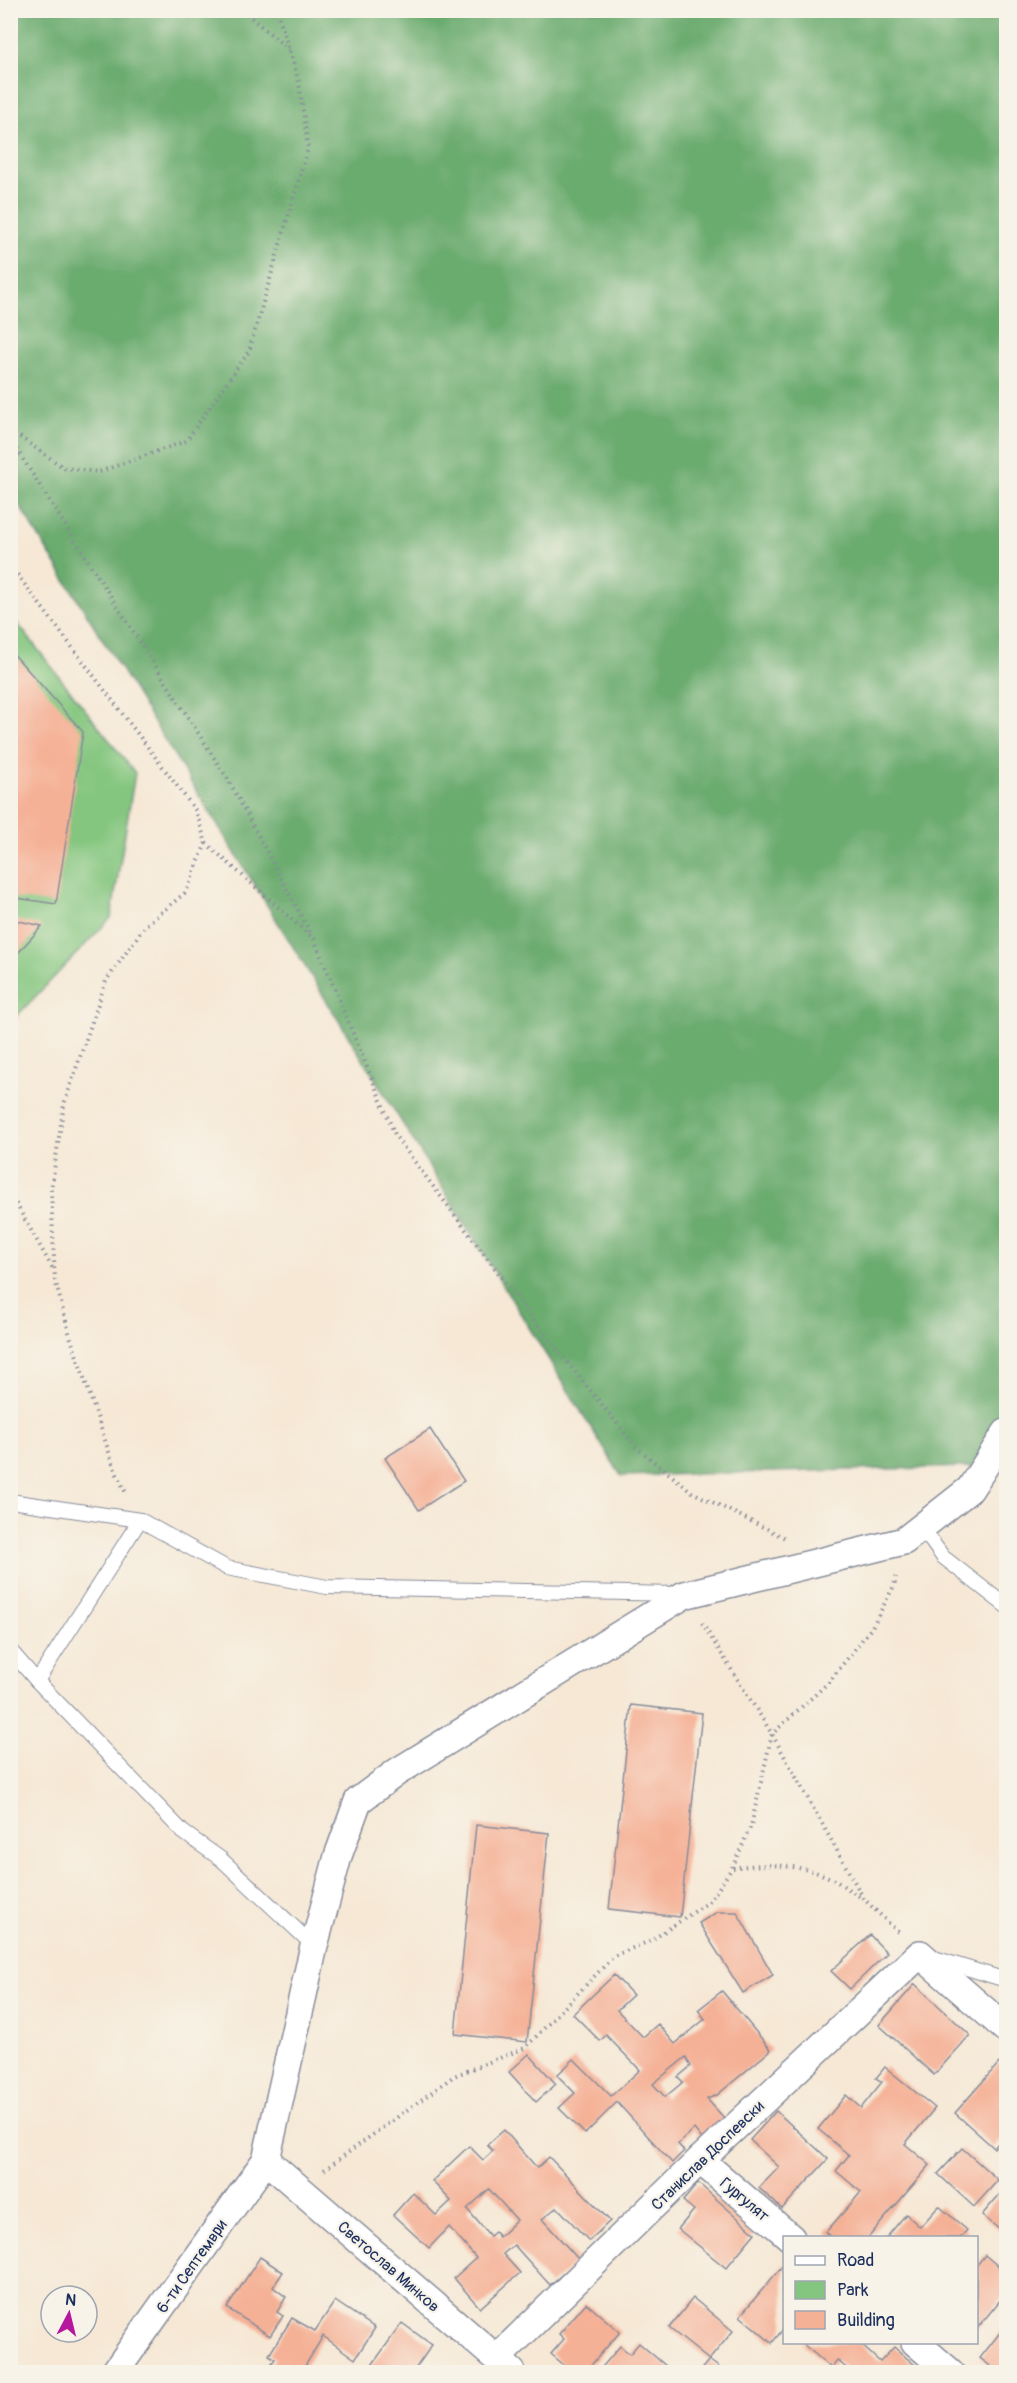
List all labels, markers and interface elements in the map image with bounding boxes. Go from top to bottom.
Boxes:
street label: Станислав Доспевски [647,2097,768,2215]
street label: Гургулят [716,2173,773,2226]
street label: 6-ти Септември [152,2216,231,2317]
street label: Светослав Минков [333,2217,444,2317]
legend [783,2236,978,2344]
text: Road [837,2249,874,2272]
text: Park [837,2279,869,2302]
north arrow [39,2284,99,2344]
text: N [64,2290,77,2311]
text: Building [837,2309,895,2332]

